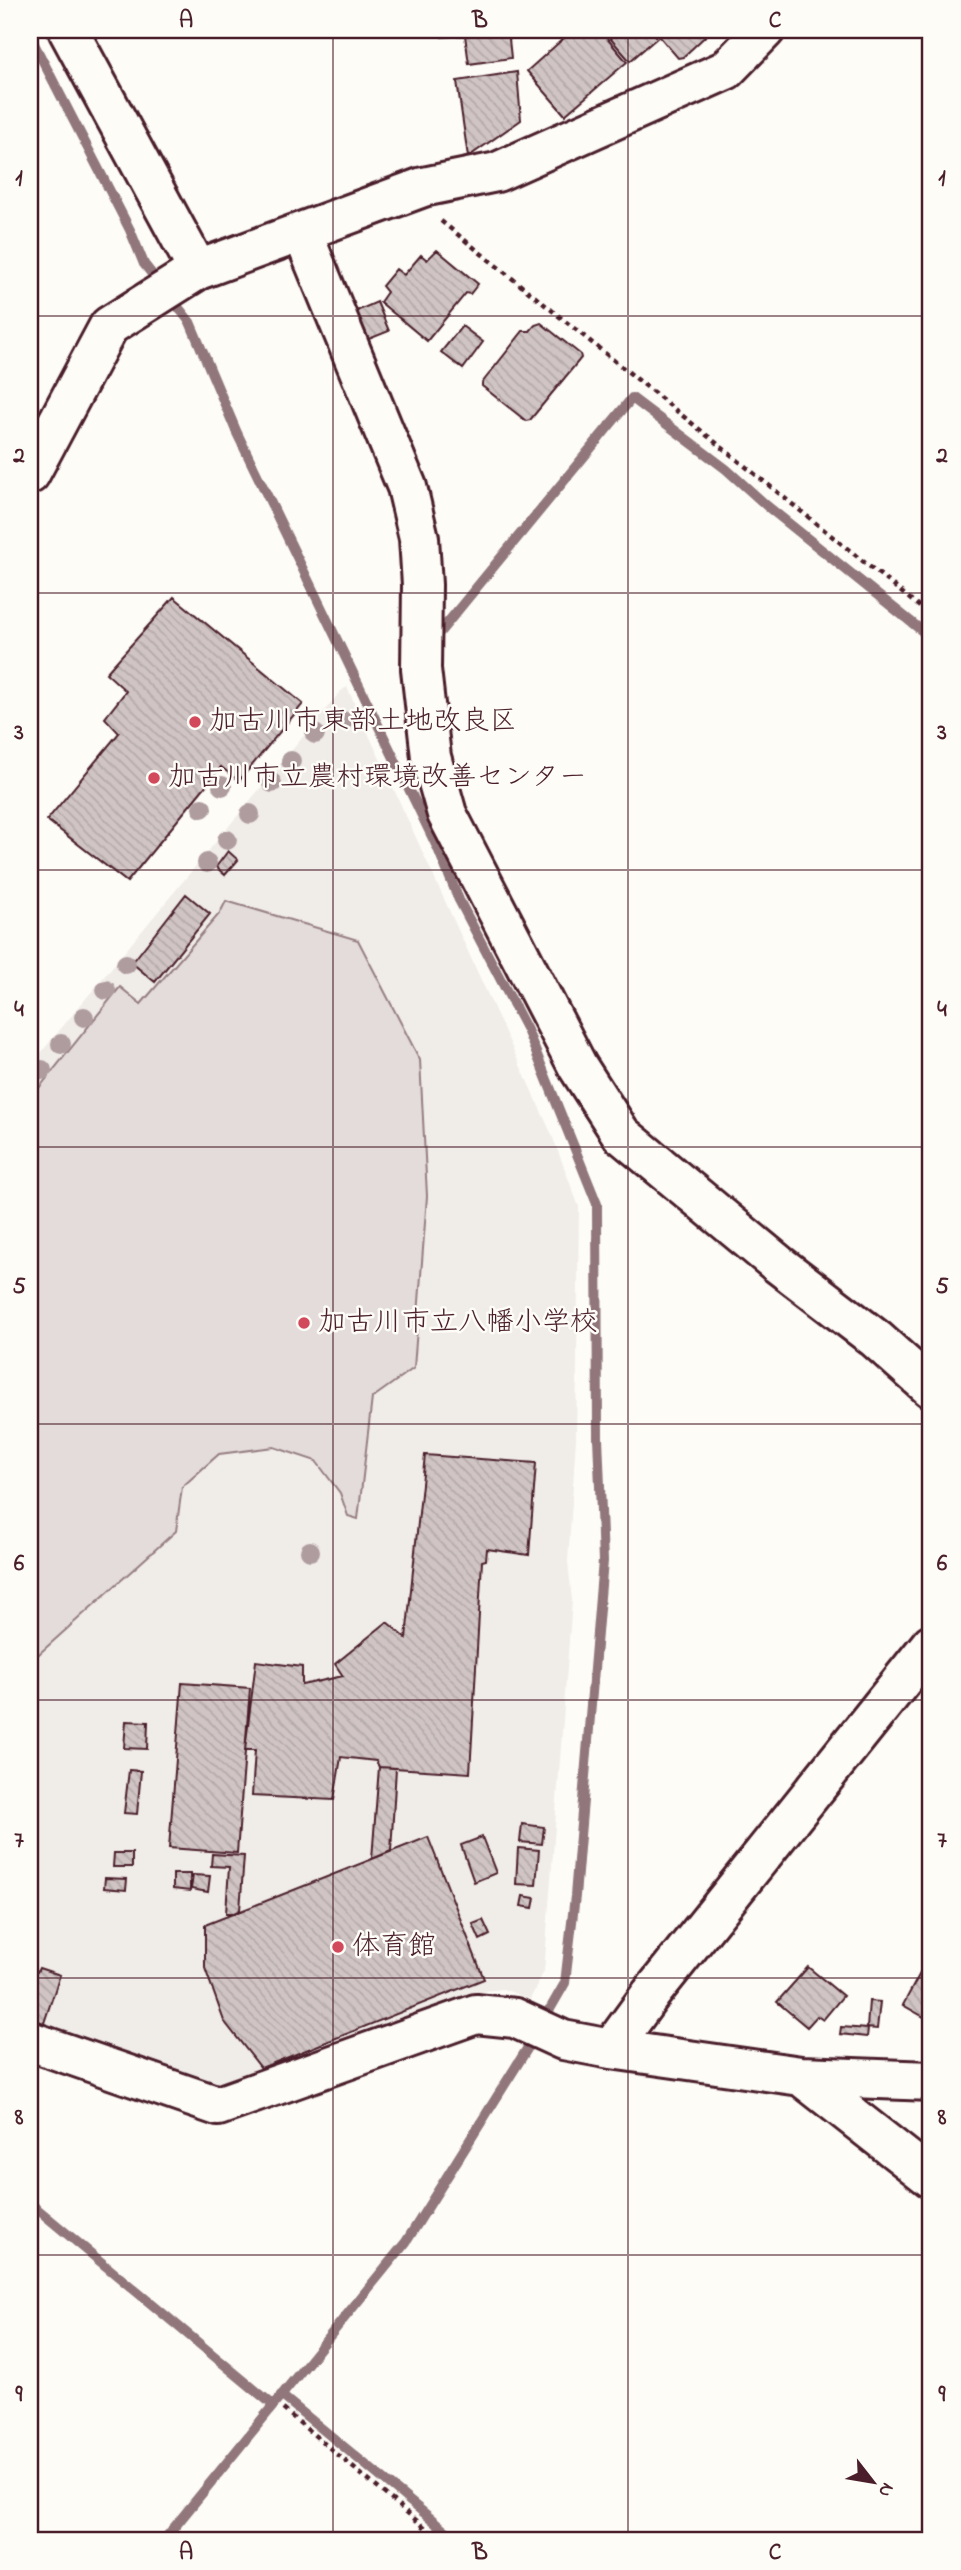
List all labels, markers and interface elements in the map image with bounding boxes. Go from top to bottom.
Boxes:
text: A [179,5,193,38]
text: B [471,5,488,38]
text: C [769,5,782,38]
text: 1 [15,163,23,196]
text: 1 [938,163,946,196]
text: 2 [12,440,25,473]
text: 2 [935,440,948,473]
place label: 加古川市東部土地改良区 [209,702,517,743]
marker: 加古川市東部土地改良区 [187,714,203,730]
text: 3 [13,717,24,750]
text: 3 [936,717,947,750]
place label: 加古川市立農村環境改善センター [168,758,587,799]
marker: 加古川市立農村環境改善センター [146,770,162,786]
text: 4 [14,994,24,1027]
text: 4 [937,994,947,1027]
text: 5 [12,1271,26,1304]
text: 5 [935,1271,949,1304]
place label: 加古川市立八幡小学校 [318,1303,598,1344]
marker: 加古川市立八幡小学校 [296,1315,312,1331]
text: 6 [14,1548,25,1581]
text: 6 [937,1548,948,1581]
text: 7 [14,1825,24,1858]
text: 7 [937,1825,947,1858]
place label: 体育館 [352,1927,436,1968]
marker: 体育館 [330,1939,346,1955]
text: 8 [14,2102,24,2135]
text: 8 [937,2102,947,2135]
text: 9 [15,2379,24,2412]
text: 9 [938,2379,947,2412]
north arrow [838,2448,908,2518]
text: N [870,2477,900,2502]
text: A [179,2537,193,2570]
text: B [471,2537,488,2570]
text: C [769,2537,782,2570]

